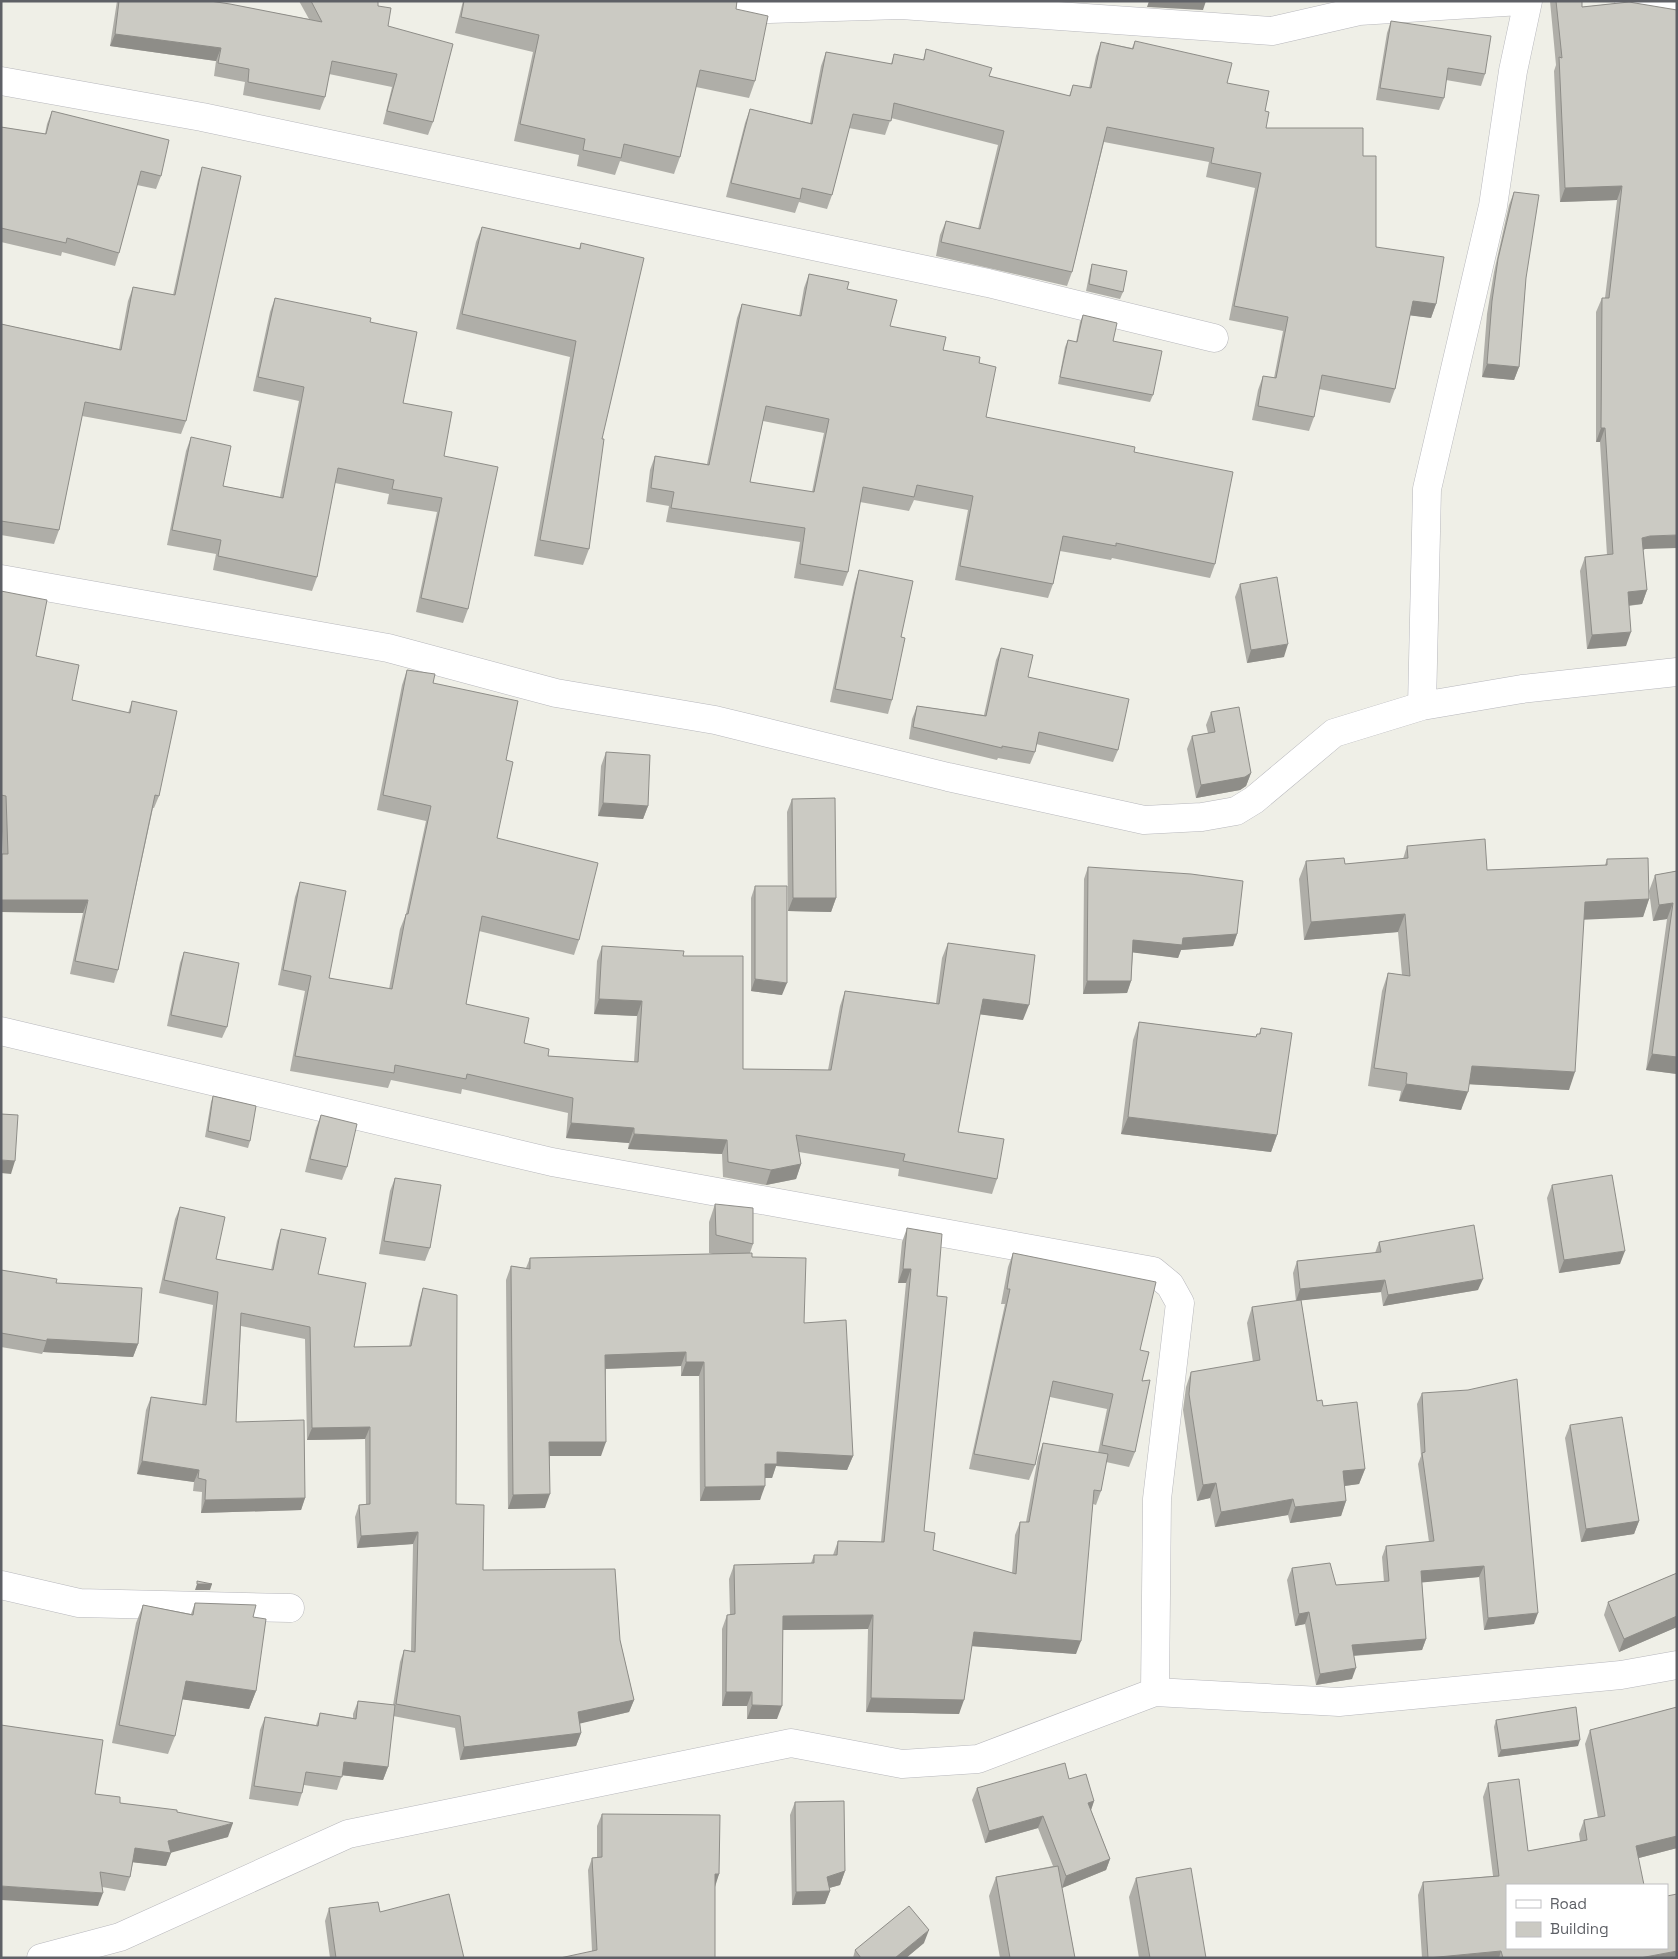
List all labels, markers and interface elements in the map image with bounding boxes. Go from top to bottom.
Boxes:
legend [1506,1884,1668,1949]
text: Road [1550,1894,1587,1913]
text: Building [1550,1919,1609,1938]

